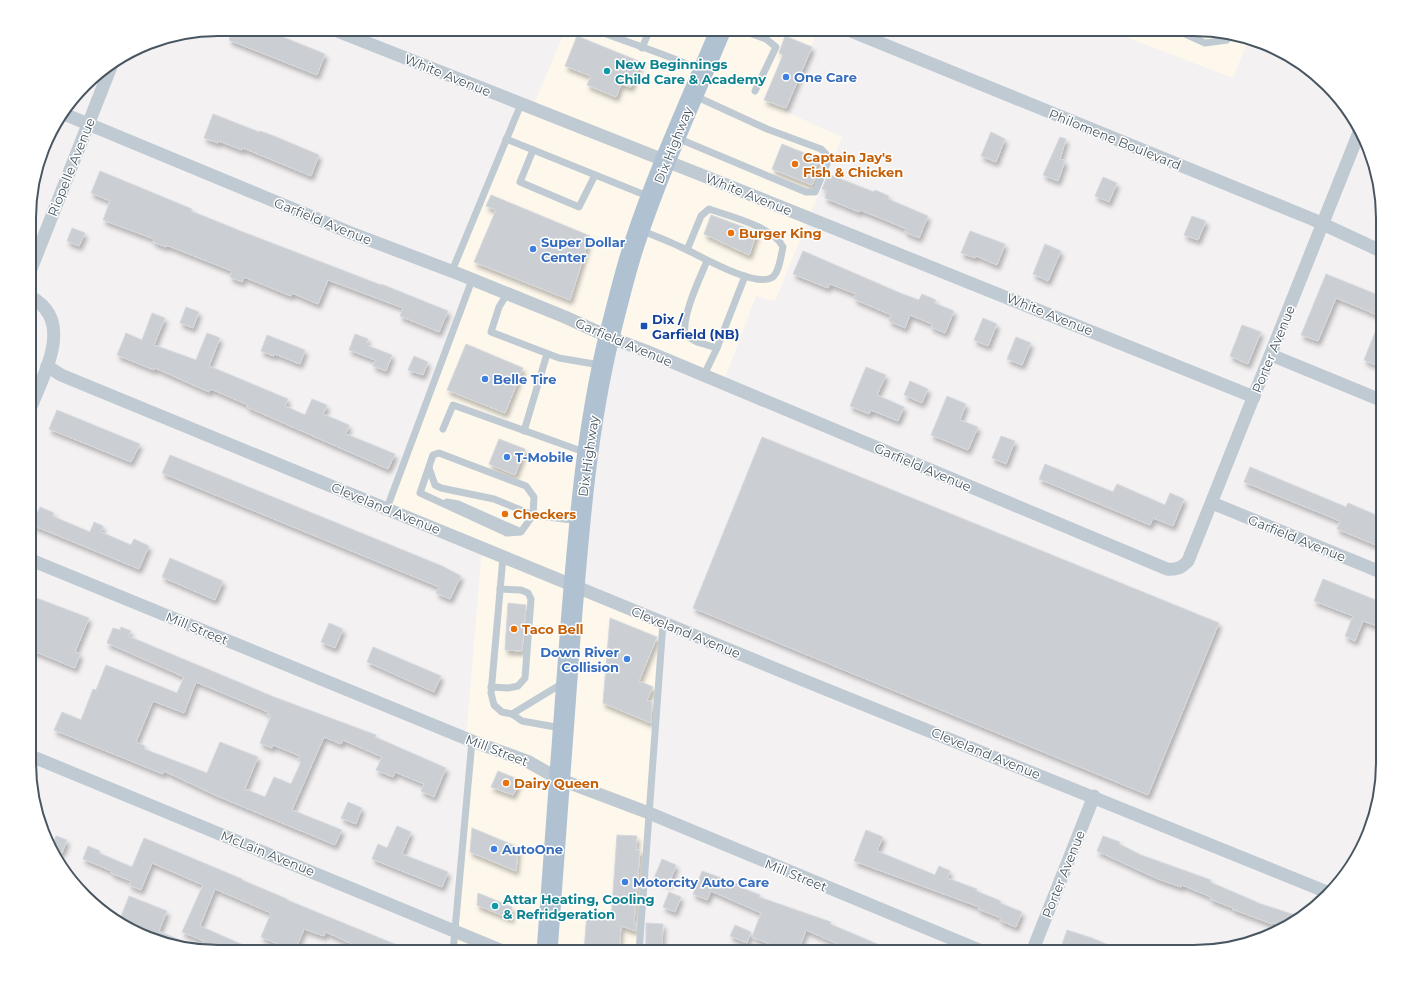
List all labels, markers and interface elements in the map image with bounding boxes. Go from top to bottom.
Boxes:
street label: White Avenue [402,50,494,100]
place label: New Beginnings Child Care & Academy [615,56,766,87]
marker: New Beginnings Child Care & Academy [602,66,612,76]
place label: One Care [794,69,857,85]
marker: One Care [781,72,791,82]
street label: Dix Highway [650,103,696,186]
street label: Philomene Boulevard [1047,105,1183,173]
street label: Riopelle Avenue [44,115,98,219]
place label: Captain Jay's Fish & Chicken [803,149,903,180]
marker: Captain Jay's Fish & Chicken [790,159,800,169]
street label: White Avenue [703,169,795,219]
street label: Garfield Avenue [272,194,374,248]
place label: Burger King [739,225,822,241]
marker: Burger King [726,228,736,238]
place label: Super Dollar Center [541,234,626,265]
marker: Super Dollar Center [528,244,538,254]
street label: White Avenue [1004,289,1096,339]
street label: Porter Avenue [1248,303,1298,395]
place label: Dix / Garfield (NB) [652,311,739,342]
street label: Garfield Avenue [573,314,675,370]
marker: Dix / Garfield (NB) [639,321,649,331]
place label: Belle Tire [493,371,557,387]
marker: Belle Tire [480,374,490,384]
street label: Dix Highway [574,413,602,498]
street label: Garfield Avenue [872,439,974,495]
place label: T-Mobile [515,449,574,465]
marker: T-Mobile [502,452,512,462]
street label: Cleveland Avenue [329,479,443,537]
place label: Checkers [513,506,576,522]
marker: Checkers [500,509,510,519]
street label: Garfield Avenue [1246,511,1348,565]
street label: Cleveland Avenue [629,603,743,661]
street label: Mill Street [164,608,230,648]
place label: Taco Bell [522,621,584,637]
marker: Taco Bell [509,624,519,634]
place label: Down River Collision [540,644,619,675]
marker: Down River Collision [622,654,632,664]
street label: Cleveland Avenue [929,724,1043,782]
street label: Mill Street [463,731,531,769]
place label: Dairy Queen [514,775,599,791]
marker: Dairy Queen [501,778,511,788]
street label: McLain Avenue [219,827,317,879]
street label: Porter Avenue [1038,828,1088,920]
place label: AutoOne [501,841,563,857]
marker: AutoOne [489,844,499,854]
street label: Mill Street [763,855,829,895]
place label: Motorcity Auto Care [633,874,769,890]
marker: Motorcity Auto Care [620,877,630,887]
place label: Attar Heating, Cooling & Refridgeration [502,891,655,922]
marker: Attar Heating, Cooling & Refridgeration [490,901,500,911]

